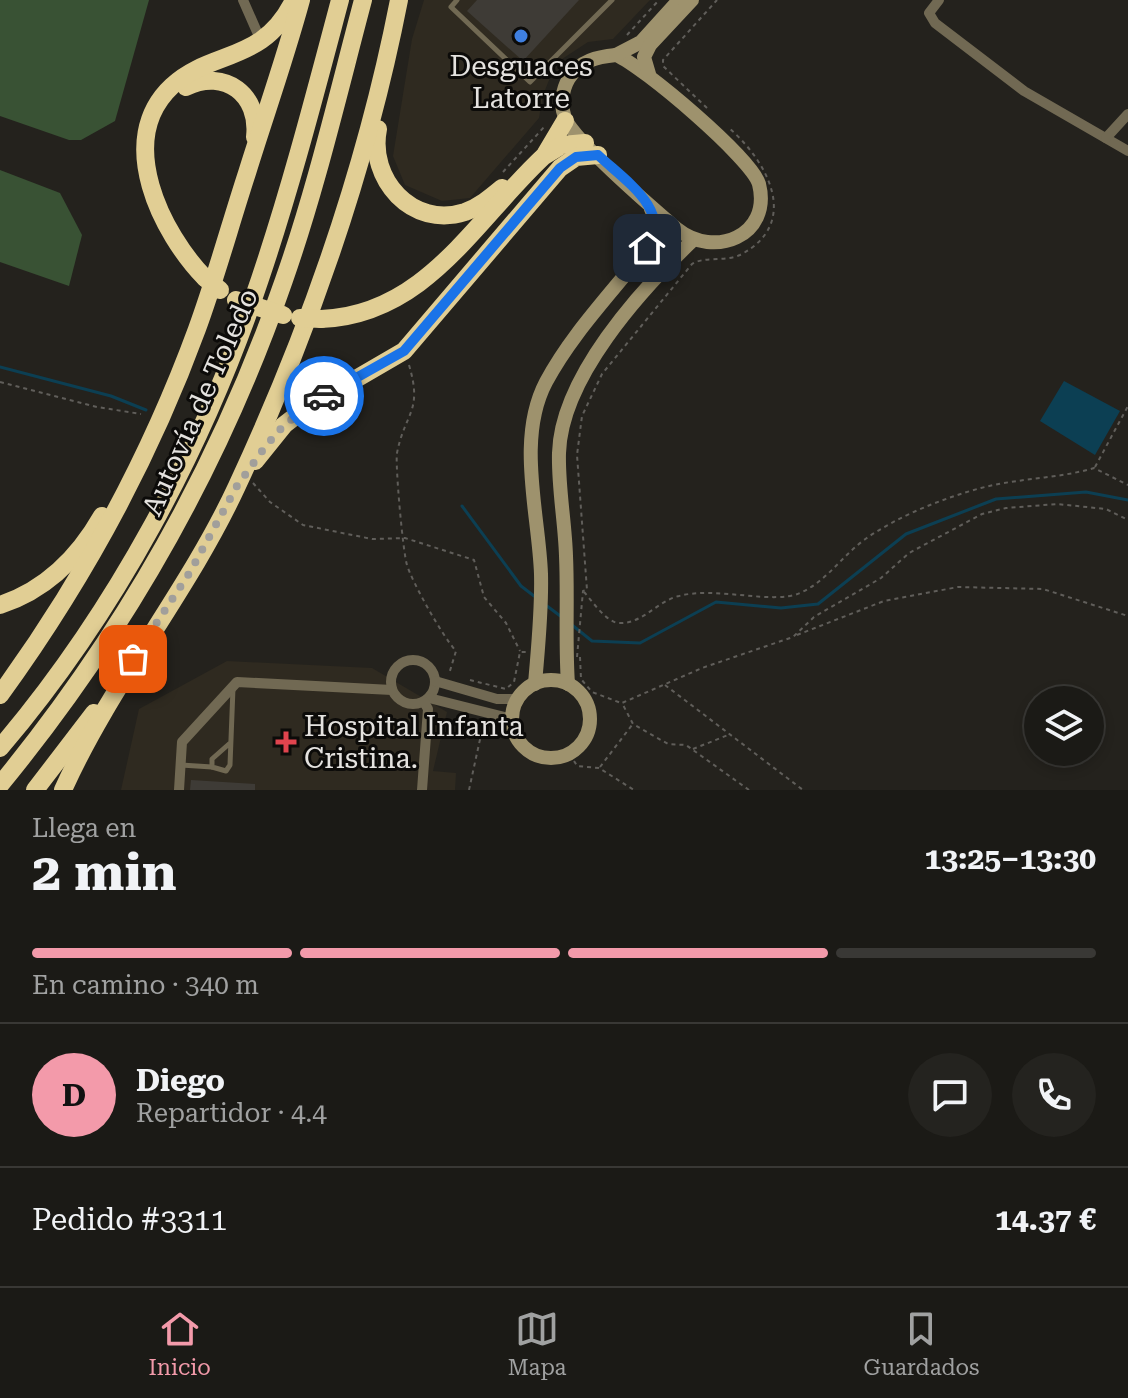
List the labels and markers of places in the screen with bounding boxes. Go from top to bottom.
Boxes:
marker: Desguaces Latorre [512,27,530,45]
place label: Desguaces Latorre [449,50,593,115]
pin [613,214,681,282]
pin [99,625,167,693]
place label: Hospital Infanta Cristina. [304,710,524,775]
marker: Hospital Infanta Cristina. [275,731,297,753]

